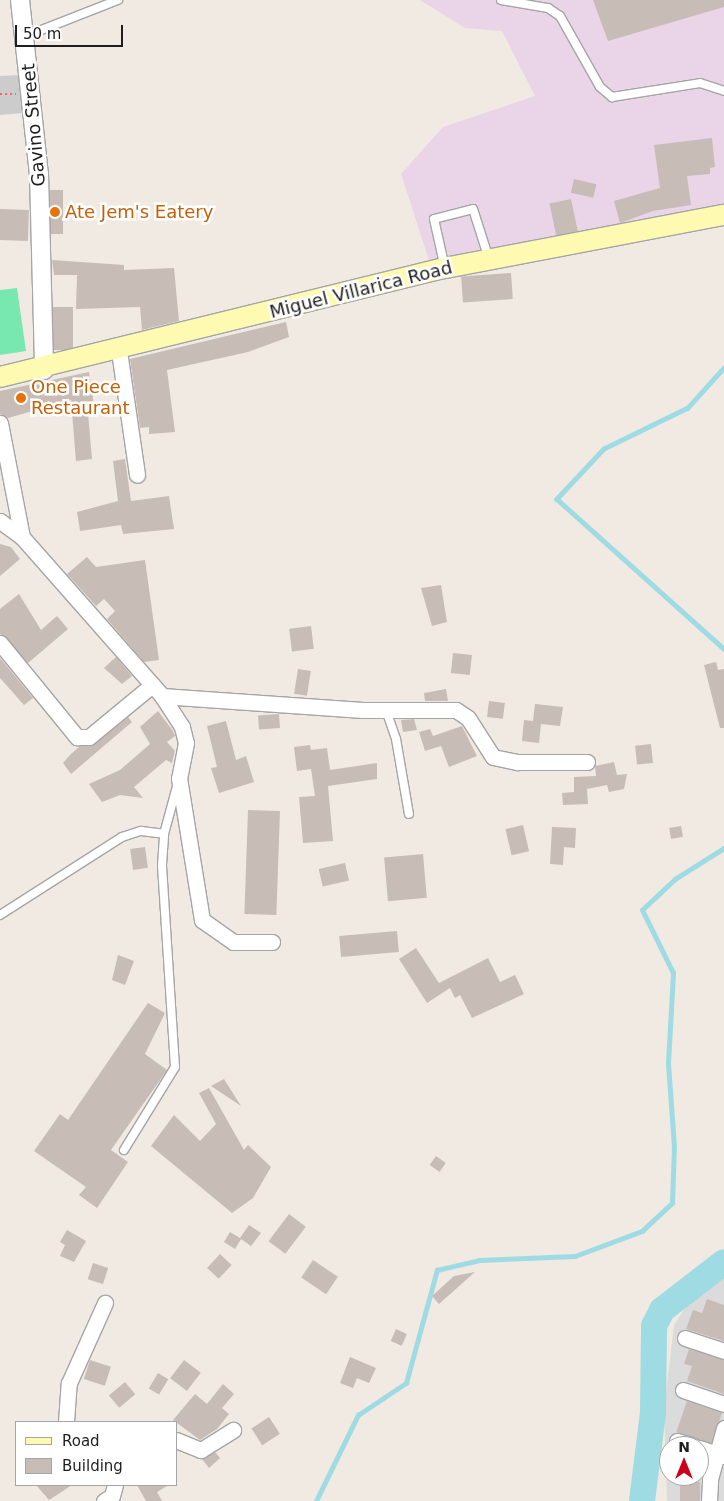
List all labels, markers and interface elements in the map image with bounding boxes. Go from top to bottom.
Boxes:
scale bar [18,15,125,47]
text: 50 m [23,25,61,43]
street label: Gavino Street [18,63,50,187]
place label: Ate Jem's Eatery [65,201,213,223]
marker: Ate Jem's Eatery [49,206,61,218]
street label: Miguel Villarica Road [268,257,454,323]
place label: One Piece Restaurant [31,377,130,419]
marker: One Piece Restaurant [15,392,27,404]
legend [15,1421,178,1486]
text: Road [62,1432,100,1450]
north arrow [659,1436,709,1486]
text: N [678,1439,690,1455]
text: Building [62,1457,123,1475]

